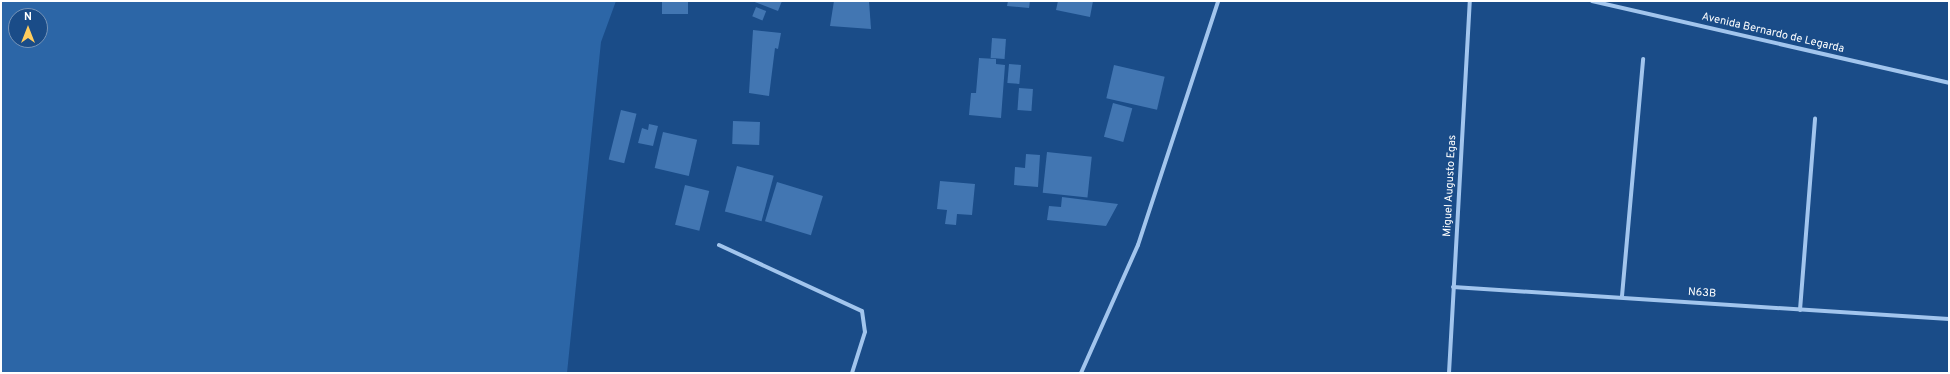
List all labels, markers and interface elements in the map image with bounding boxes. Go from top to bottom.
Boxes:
north arrow [8,8,48,48]
text: N [24,10,32,24]
street label: Avenida Bernardo de Legarda [1700,10,1846,56]
street label: Miguel Augusto Egas [1441,134,1459,238]
street label: N63B [1688,285,1716,301]

